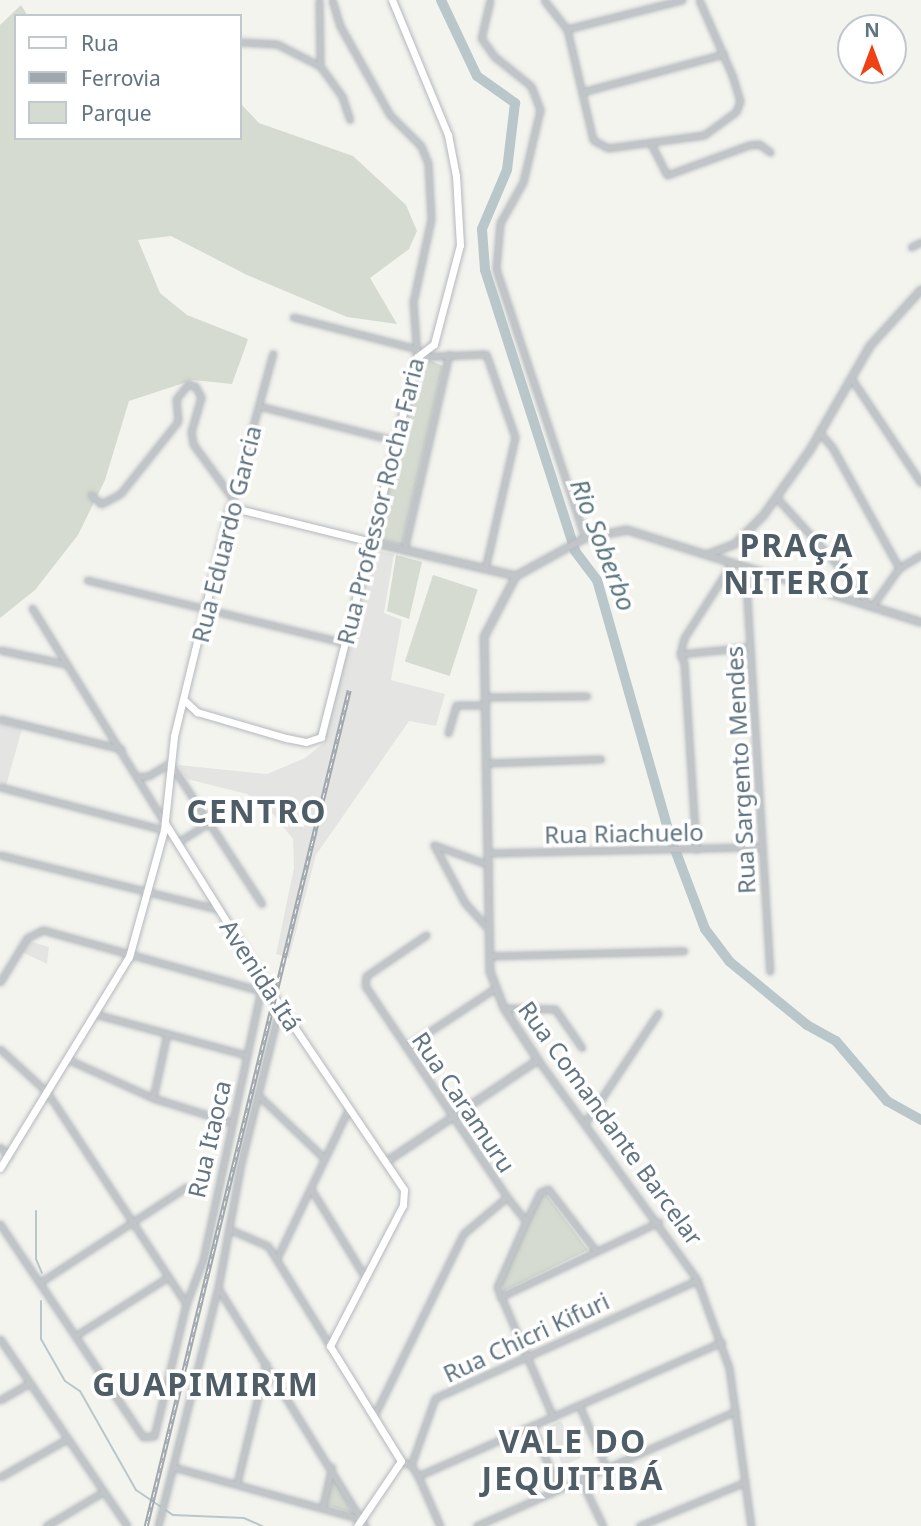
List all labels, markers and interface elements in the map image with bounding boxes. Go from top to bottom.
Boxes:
legend [14,14,242,140]
north arrow [837,14,907,84]
text: N [864,17,880,43]
text: Rua [81,29,119,57]
text: Ferrovia [81,64,161,92]
text: Parque [81,99,151,127]
street label: Rua Professor Rocha Faria [330,355,430,647]
street label: Rua Eduardo Garcia [185,423,267,645]
water label: Rio Soberbo [564,475,642,615]
district label: PRAÇA NITERÓI [724,527,870,602]
street label: Rua Sargento Mendes [719,645,761,895]
district label: CENTRO [187,792,327,830]
street label: Rua Riachuelo [544,817,704,849]
street label: Avenida Itá [214,914,308,1036]
street label: Rua Comandante Barcelar [513,995,709,1251]
street label: Rua Caramuru [406,1026,522,1178]
street label: Rua Itaoca [182,1078,236,1200]
street label: Rua Chicri Kifuri [438,1286,614,1388]
district label: GUAPIMIRIM [93,1365,319,1403]
district label: VALE DO JEQUITIBÁ [483,1423,663,1498]

